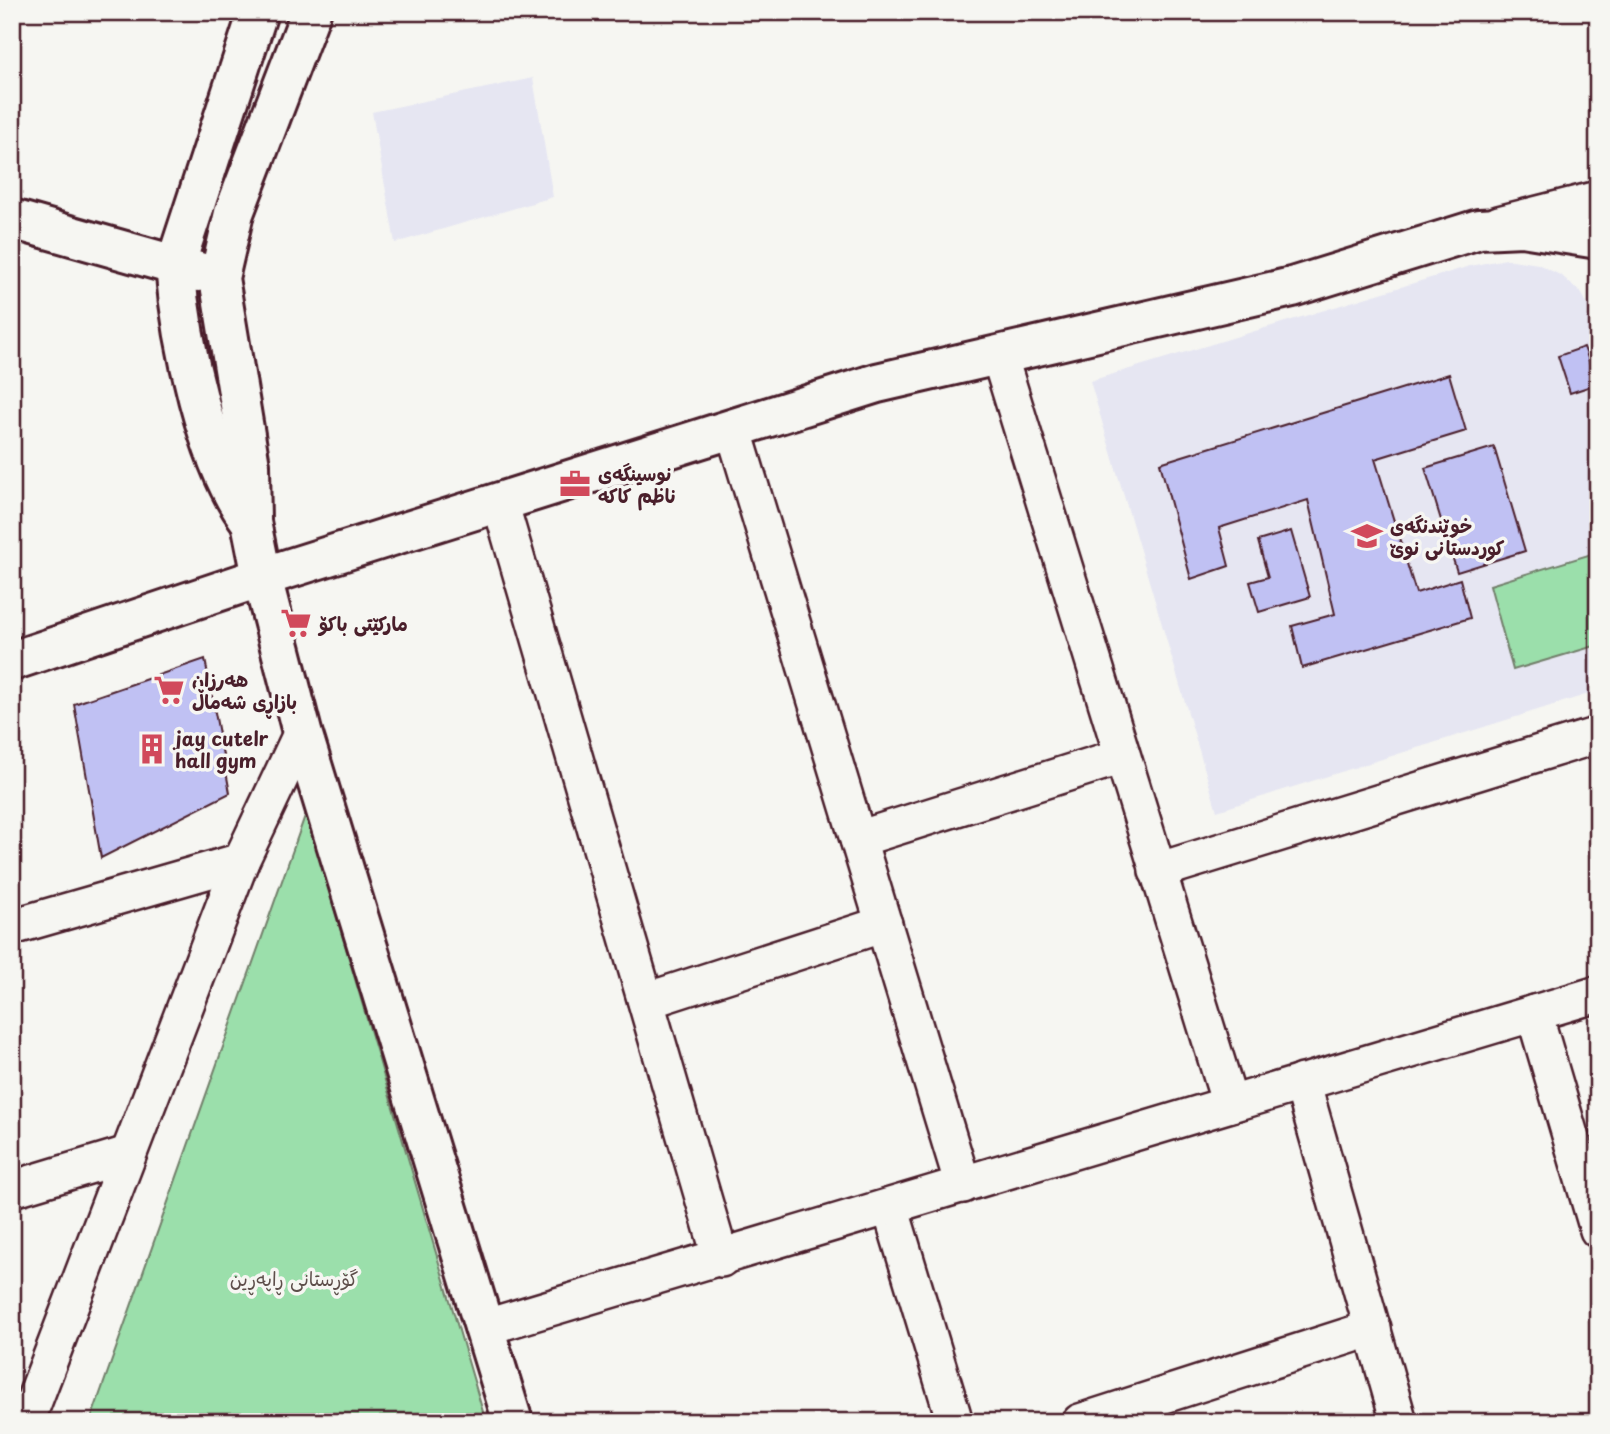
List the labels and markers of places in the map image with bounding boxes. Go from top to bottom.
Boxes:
place label: نوسینگەی ناظم کاکە [598,459,675,511]
office icon: نوسینگەی ناظم کاکە [558,467,592,501]
place label: خوێندنگەی کوردستانی نوێ [1389,511,1505,562]
school or university icon: خوێندنگەی کوردستانی نوێ [1350,519,1384,553]
supermarket icon: مارکێتی باکۆ [279,606,313,640]
place label: مارکێتی باکۆ [317,609,408,637]
place label: هەرزان بازاڕی شەماڵ [192,665,297,719]
supermarket icon: هەرزان بازاڕی شەماڵ [152,673,186,707]
place label: jay cutelr hall gym [172,724,269,774]
building icon: jay cutelr hall gym [135,732,169,766]

